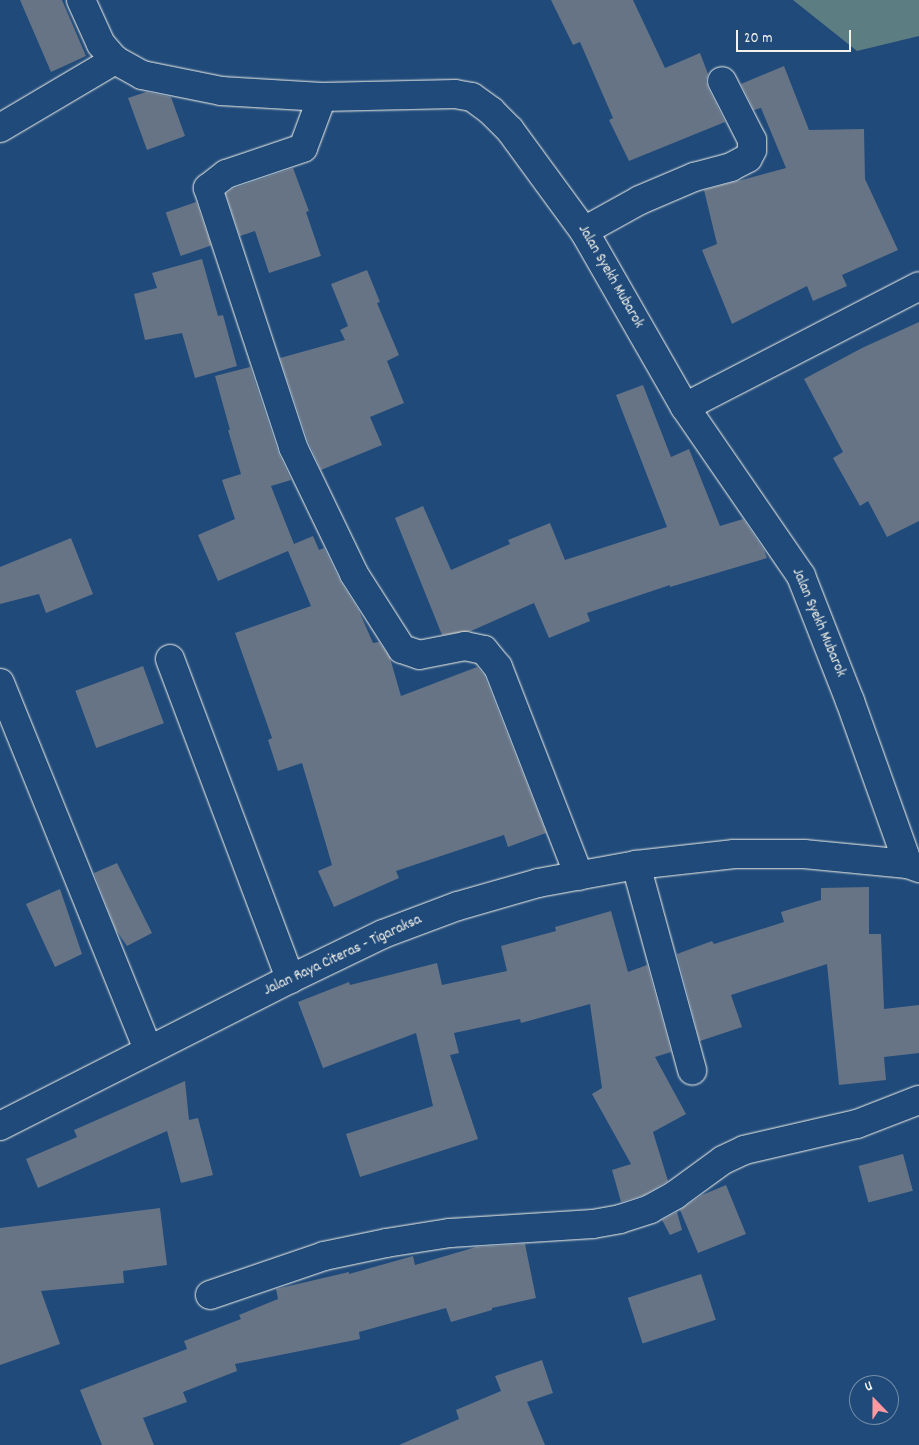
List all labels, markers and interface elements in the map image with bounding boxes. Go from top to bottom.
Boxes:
scale bar [739,20,854,52]
text: 20 m [744,28,772,50]
street label: Jalan Syekh Mubarok [573,222,647,332]
street label: Jalan Syekh Mubarok [787,566,849,680]
street label: Jalan Raya Citeras - Tigaraksa [261,911,425,1001]
north arrow [849,1375,899,1425]
text: U [862,1376,876,1398]

